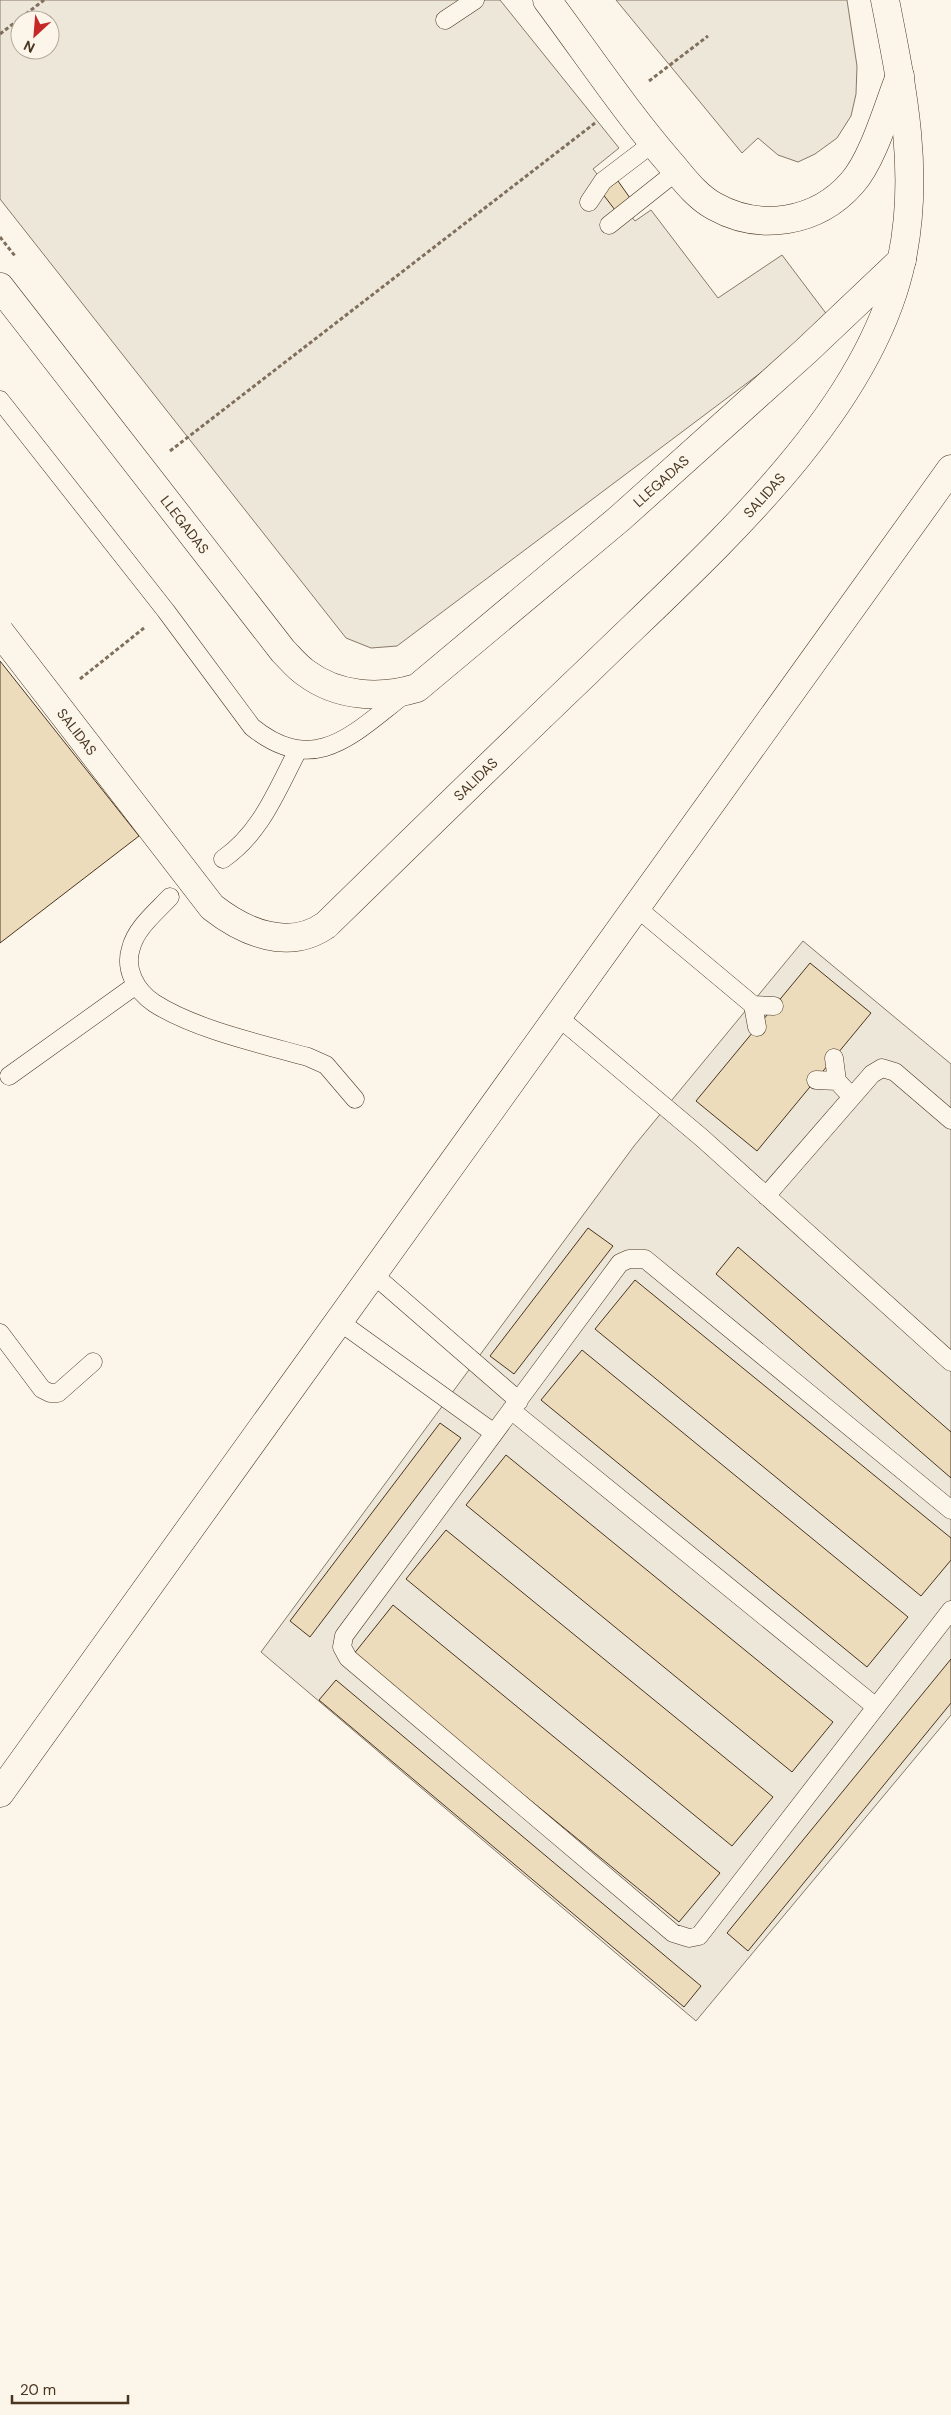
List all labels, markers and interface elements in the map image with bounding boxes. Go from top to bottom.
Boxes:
north arrow [10,10,60,60]
text: N [21,36,38,57]
street label: LLEGADAS [629,451,693,511]
street label: SALIDAS [739,469,789,521]
street label: LLEGADAS [156,492,213,557]
street label: SALIDAS [53,705,101,759]
street label: SALIDAS [450,754,501,805]
scale bar [12,2372,129,2404]
text: 20 m [20,2380,56,2400]

